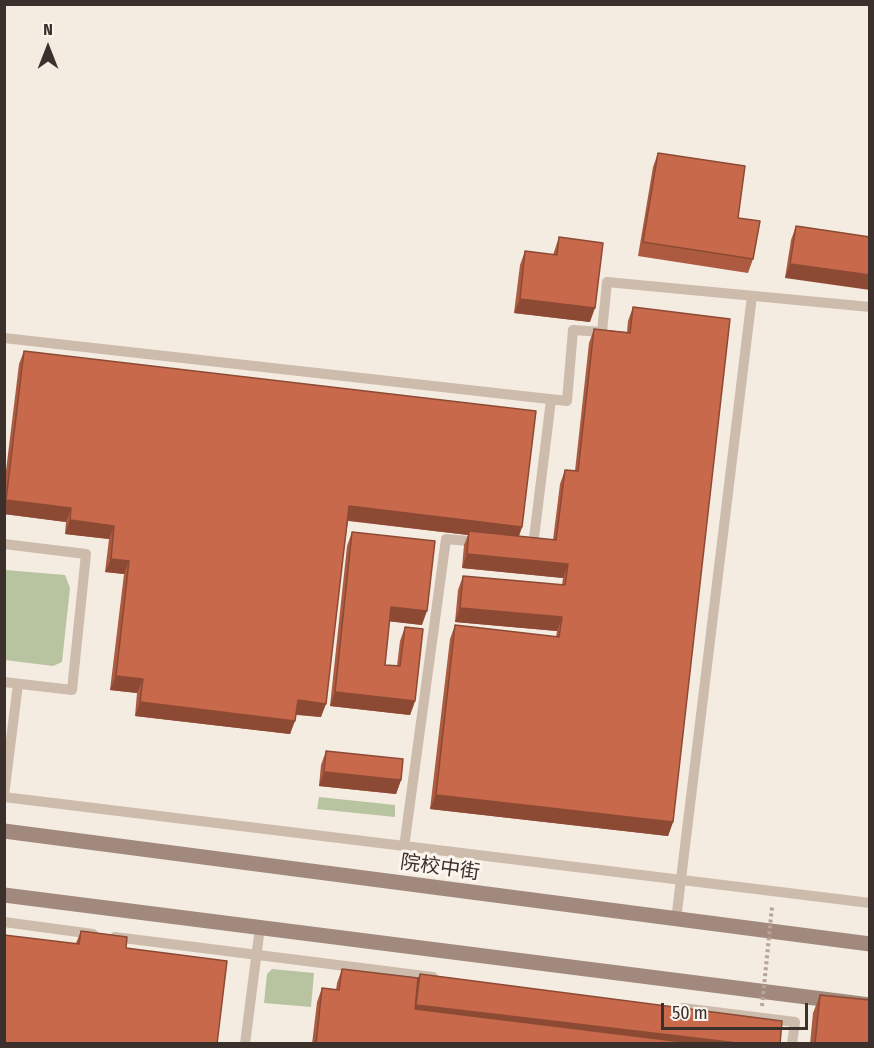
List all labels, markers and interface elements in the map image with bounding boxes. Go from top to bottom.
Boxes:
north arrow [18,18,78,78]
text: N [43,20,53,39]
street label: 院校中街 [399,851,481,885]
scale bar [664,991,811,1029]
text: 50 m [672,1002,708,1024]

